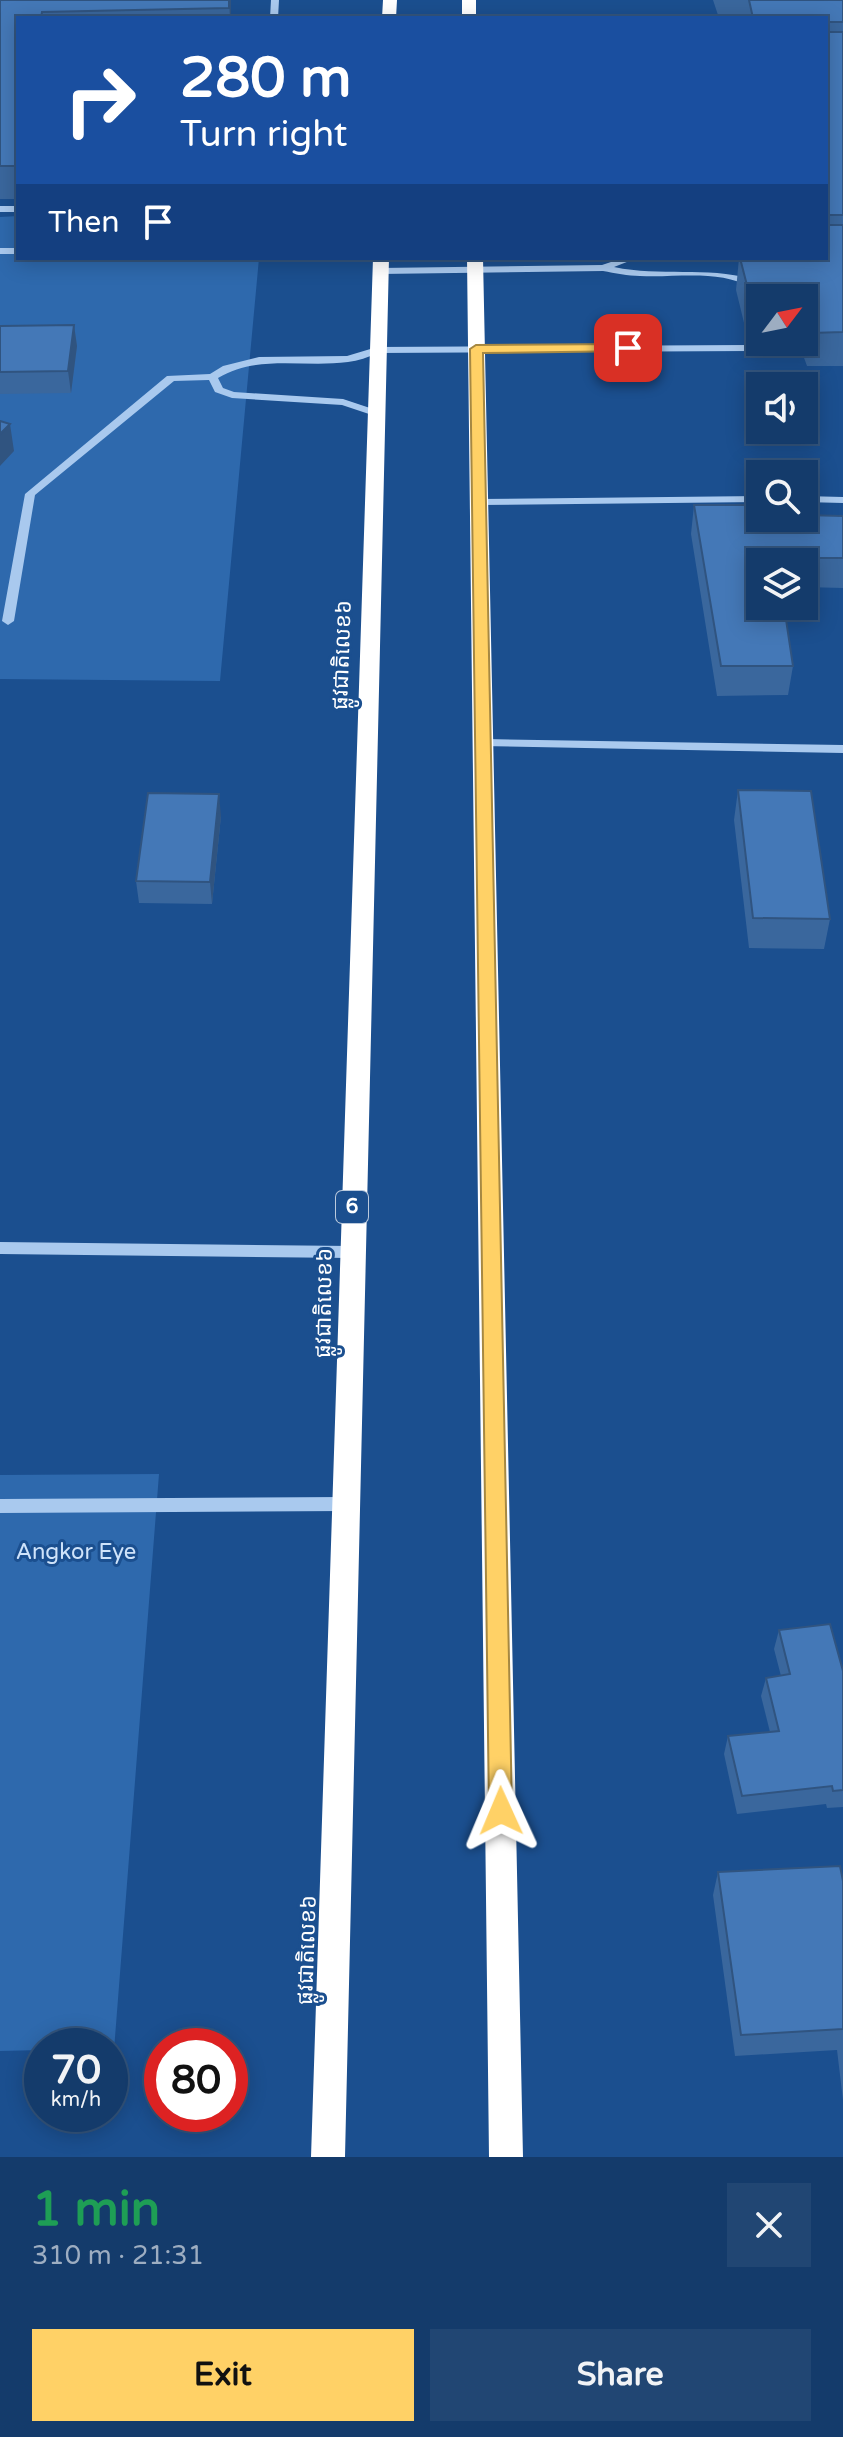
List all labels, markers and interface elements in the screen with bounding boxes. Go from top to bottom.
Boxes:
text: 280 m [180,45,351,112]
icon: right [48,48,152,152]
text: Turn right [180,113,347,156]
icon: arrive [136,200,180,244]
text: Then [48,204,120,241]
north arrow [746,284,818,356]
map controls [746,284,818,620]
pin [594,314,662,382]
icon: arrive [606,326,650,370]
button: sound [746,372,818,444]
button: search [746,460,818,532]
button: layers [746,548,818,620]
street label: ផ្លូវជាតិលេខ៦ [327,600,363,711]
road number: 6 [336,1191,368,1223]
street label: ផ្លូវជាតិលេខ៦ [310,1248,344,1358]
park label: Angkor Eye [16,1539,136,1565]
position arrow [459,1769,543,1853]
street label: ផ្លូវជាតិលេខ៦ [292,1895,328,2006]
speed limit sign: 80 [144,2028,248,2132]
text: 70 [51,2046,101,2094]
text: km/h [51,2088,101,2112]
text: 1 min [32,2181,160,2239]
button: close [727,2183,811,2267]
text: 310 m · 21:31 [32,2240,204,2271]
button: Exit [32,2329,414,2421]
button: Share [430,2329,811,2421]

